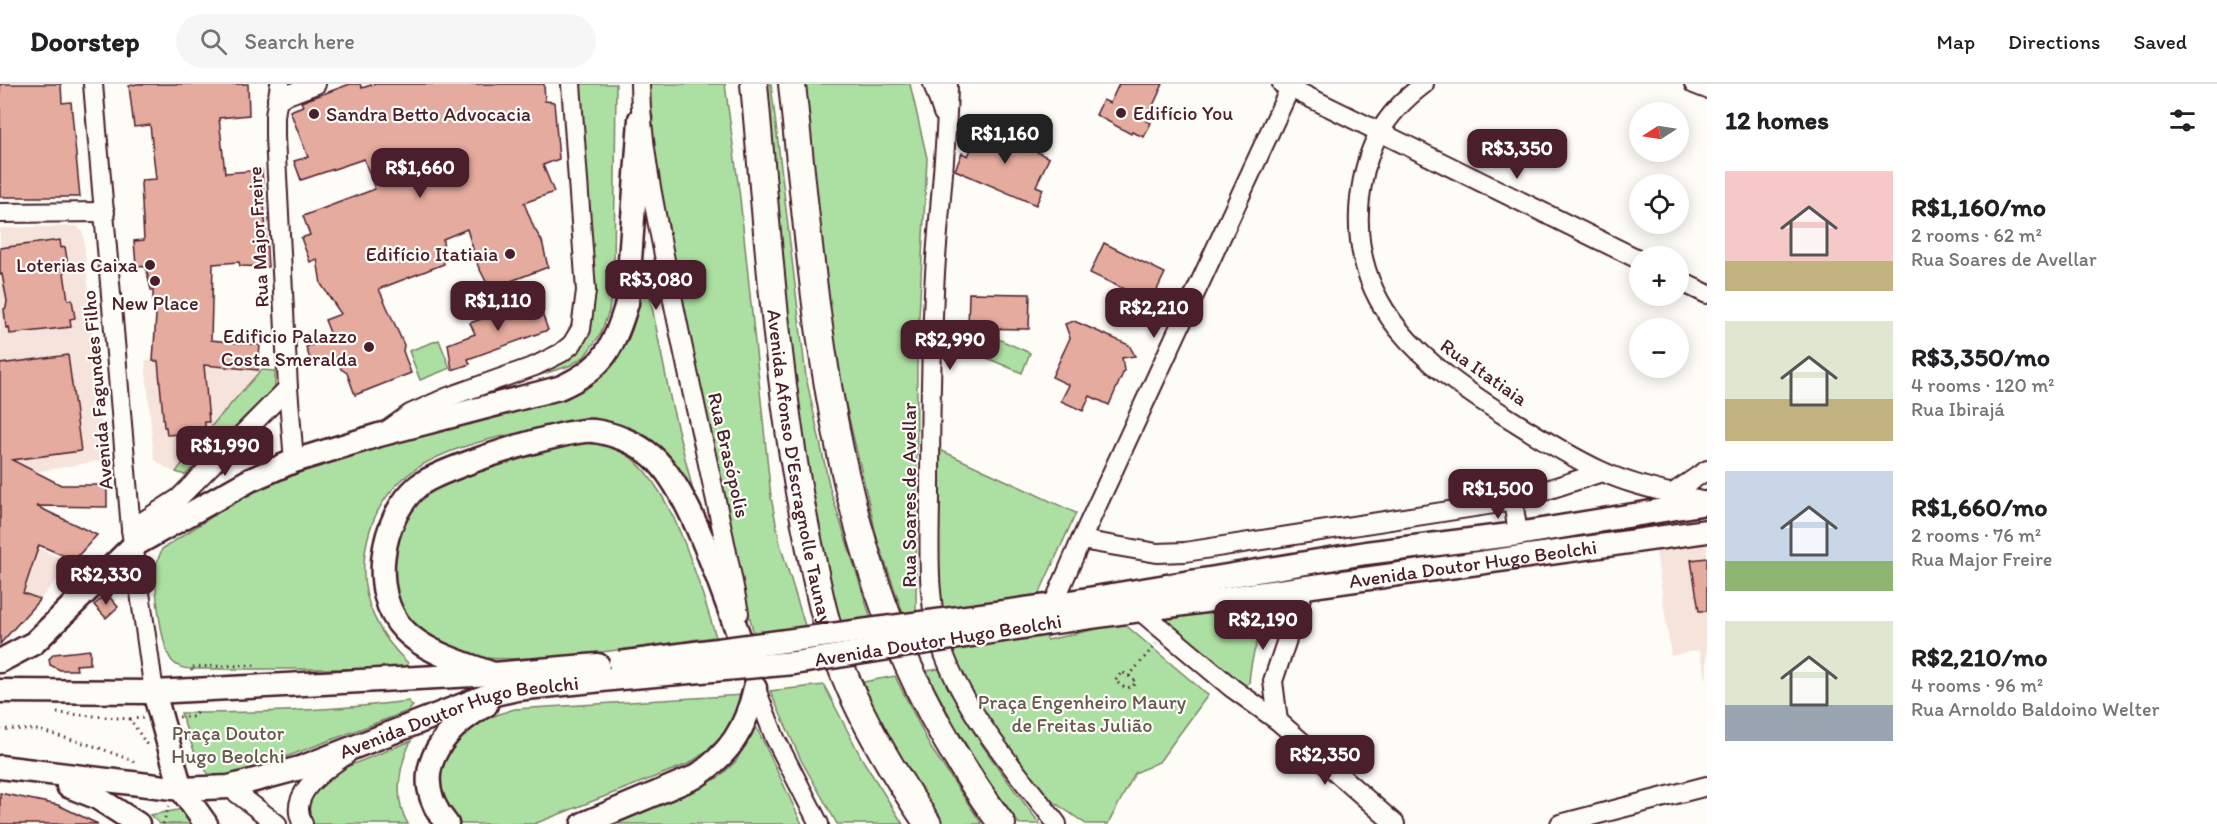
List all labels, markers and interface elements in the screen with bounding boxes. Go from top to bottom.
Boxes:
search box [176,14,596,68]
text: Doorstep [30,24,140,58]
icon: search [197,25,230,58]
text: Search here [245,28,355,55]
text: Map [1937,29,1975,54]
text: Directions [2008,29,2100,54]
text: Saved [2133,29,2187,54]
place label: Edifício You [1133,101,1233,125]
place label: Sandra Betto Advocacia [326,102,531,126]
north arrow [1629,102,1689,162]
map controls [1629,102,1689,378]
text: 12 homes [1725,104,1829,136]
icon: filters [2166,104,2199,137]
marker: Edifício You [1114,106,1128,120]
marker: Sandra Betto Advocacia [307,107,321,121]
pin: R$1,160 [950,114,1060,165]
text: R$1,160 [971,121,1039,145]
pin: R$3,350 [1462,129,1572,180]
text: R$3,350 [1481,136,1553,160]
pin: R$1,660 [365,148,475,199]
text: R$1,660 [385,155,455,179]
street label: Rua Major Freire [242,166,274,308]
button: locate [1629,174,1689,234]
text: R$1,160/mo [1911,191,2046,223]
icon: home [1773,195,1845,267]
text: 2 rooms · 62 m² [1911,223,2042,247]
place label: Edifício Itatiaia [366,242,498,266]
button: + [1629,246,1689,306]
marker: Edifício Itatiaia [503,247,517,261]
text: Rua Soares de Avellar [1911,247,2097,271]
place label: Loterias Caixa [16,253,139,277]
marker: Loterias Caixa [143,258,157,272]
pin: R$3,080 [601,260,711,311]
text: R$3,080 [619,267,693,291]
marker: New Place [148,274,162,288]
pin: R$1,110 [443,281,553,332]
text: R$1,110 [464,288,532,312]
pin: R$2,210 [1099,288,1209,339]
street label: Avenida Fagundes Filho [76,289,118,491]
place label: New Place [111,291,199,315]
text: R$2,210 [1119,295,1189,319]
street label: Avenida Afonso D'Escragnolle Taunay [762,308,839,628]
button: − [1629,318,1689,378]
pin: R$2,990 [895,320,1005,371]
place label: Edificio Palazzo Costa Smeralda [221,324,357,371]
text: R$2,990 [915,327,985,351]
street label: Rua Itatiaia [1436,333,1533,411]
marker: Edificio Palazzo Costa Smeralda [362,340,376,354]
text: R$3,350/mo [1911,341,2050,373]
icon: home [1773,345,1845,417]
text: 4 rooms · 120 m² [1911,373,2054,397]
street label: Rua Brasópolis [703,390,755,520]
text: Rua Ibirajá [1911,397,2005,421]
street label: Rua Soares de Avellar [897,402,921,588]
pin: R$1,990 [170,426,280,477]
text: R$1,990 [190,433,260,457]
pin: R$1,500 [1443,469,1553,520]
text: R$1,500 [1462,476,1534,500]
text: R$1,660/mo [1911,491,2048,523]
icon: home [1773,495,1845,567]
text: 2 rooms · 76 m² [1911,523,2041,547]
street label: Avenida Doutor Hugo Beolchi [1347,535,1598,593]
text: Rua Major Freire [1911,547,2052,571]
pin: R$2,330 [51,555,161,606]
text: R$2,330 [70,562,142,586]
pin: R$2,190 [1208,600,1318,651]
text: R$2,190 [1228,607,1298,631]
street label: Avenida Doutor Hugo Beolchi [813,609,1063,671]
text: R$2,210/mo [1911,641,2047,673]
icon: home [1773,645,1845,717]
street label: Avenida Doutor Hugo Beolchi [336,671,580,764]
text: 4 rooms · 96 m² [1911,673,2043,697]
park label: Praça Engenheiro Maury de Freitas Julião [978,690,1187,737]
text: Rua Arnoldo Baldoino Welter [1911,697,2159,721]
park label: Praça Doutor Hugo Beolchi [171,721,285,768]
pin: R$2,350 [1270,735,1380,786]
text: R$2,350 [1289,742,1361,766]

